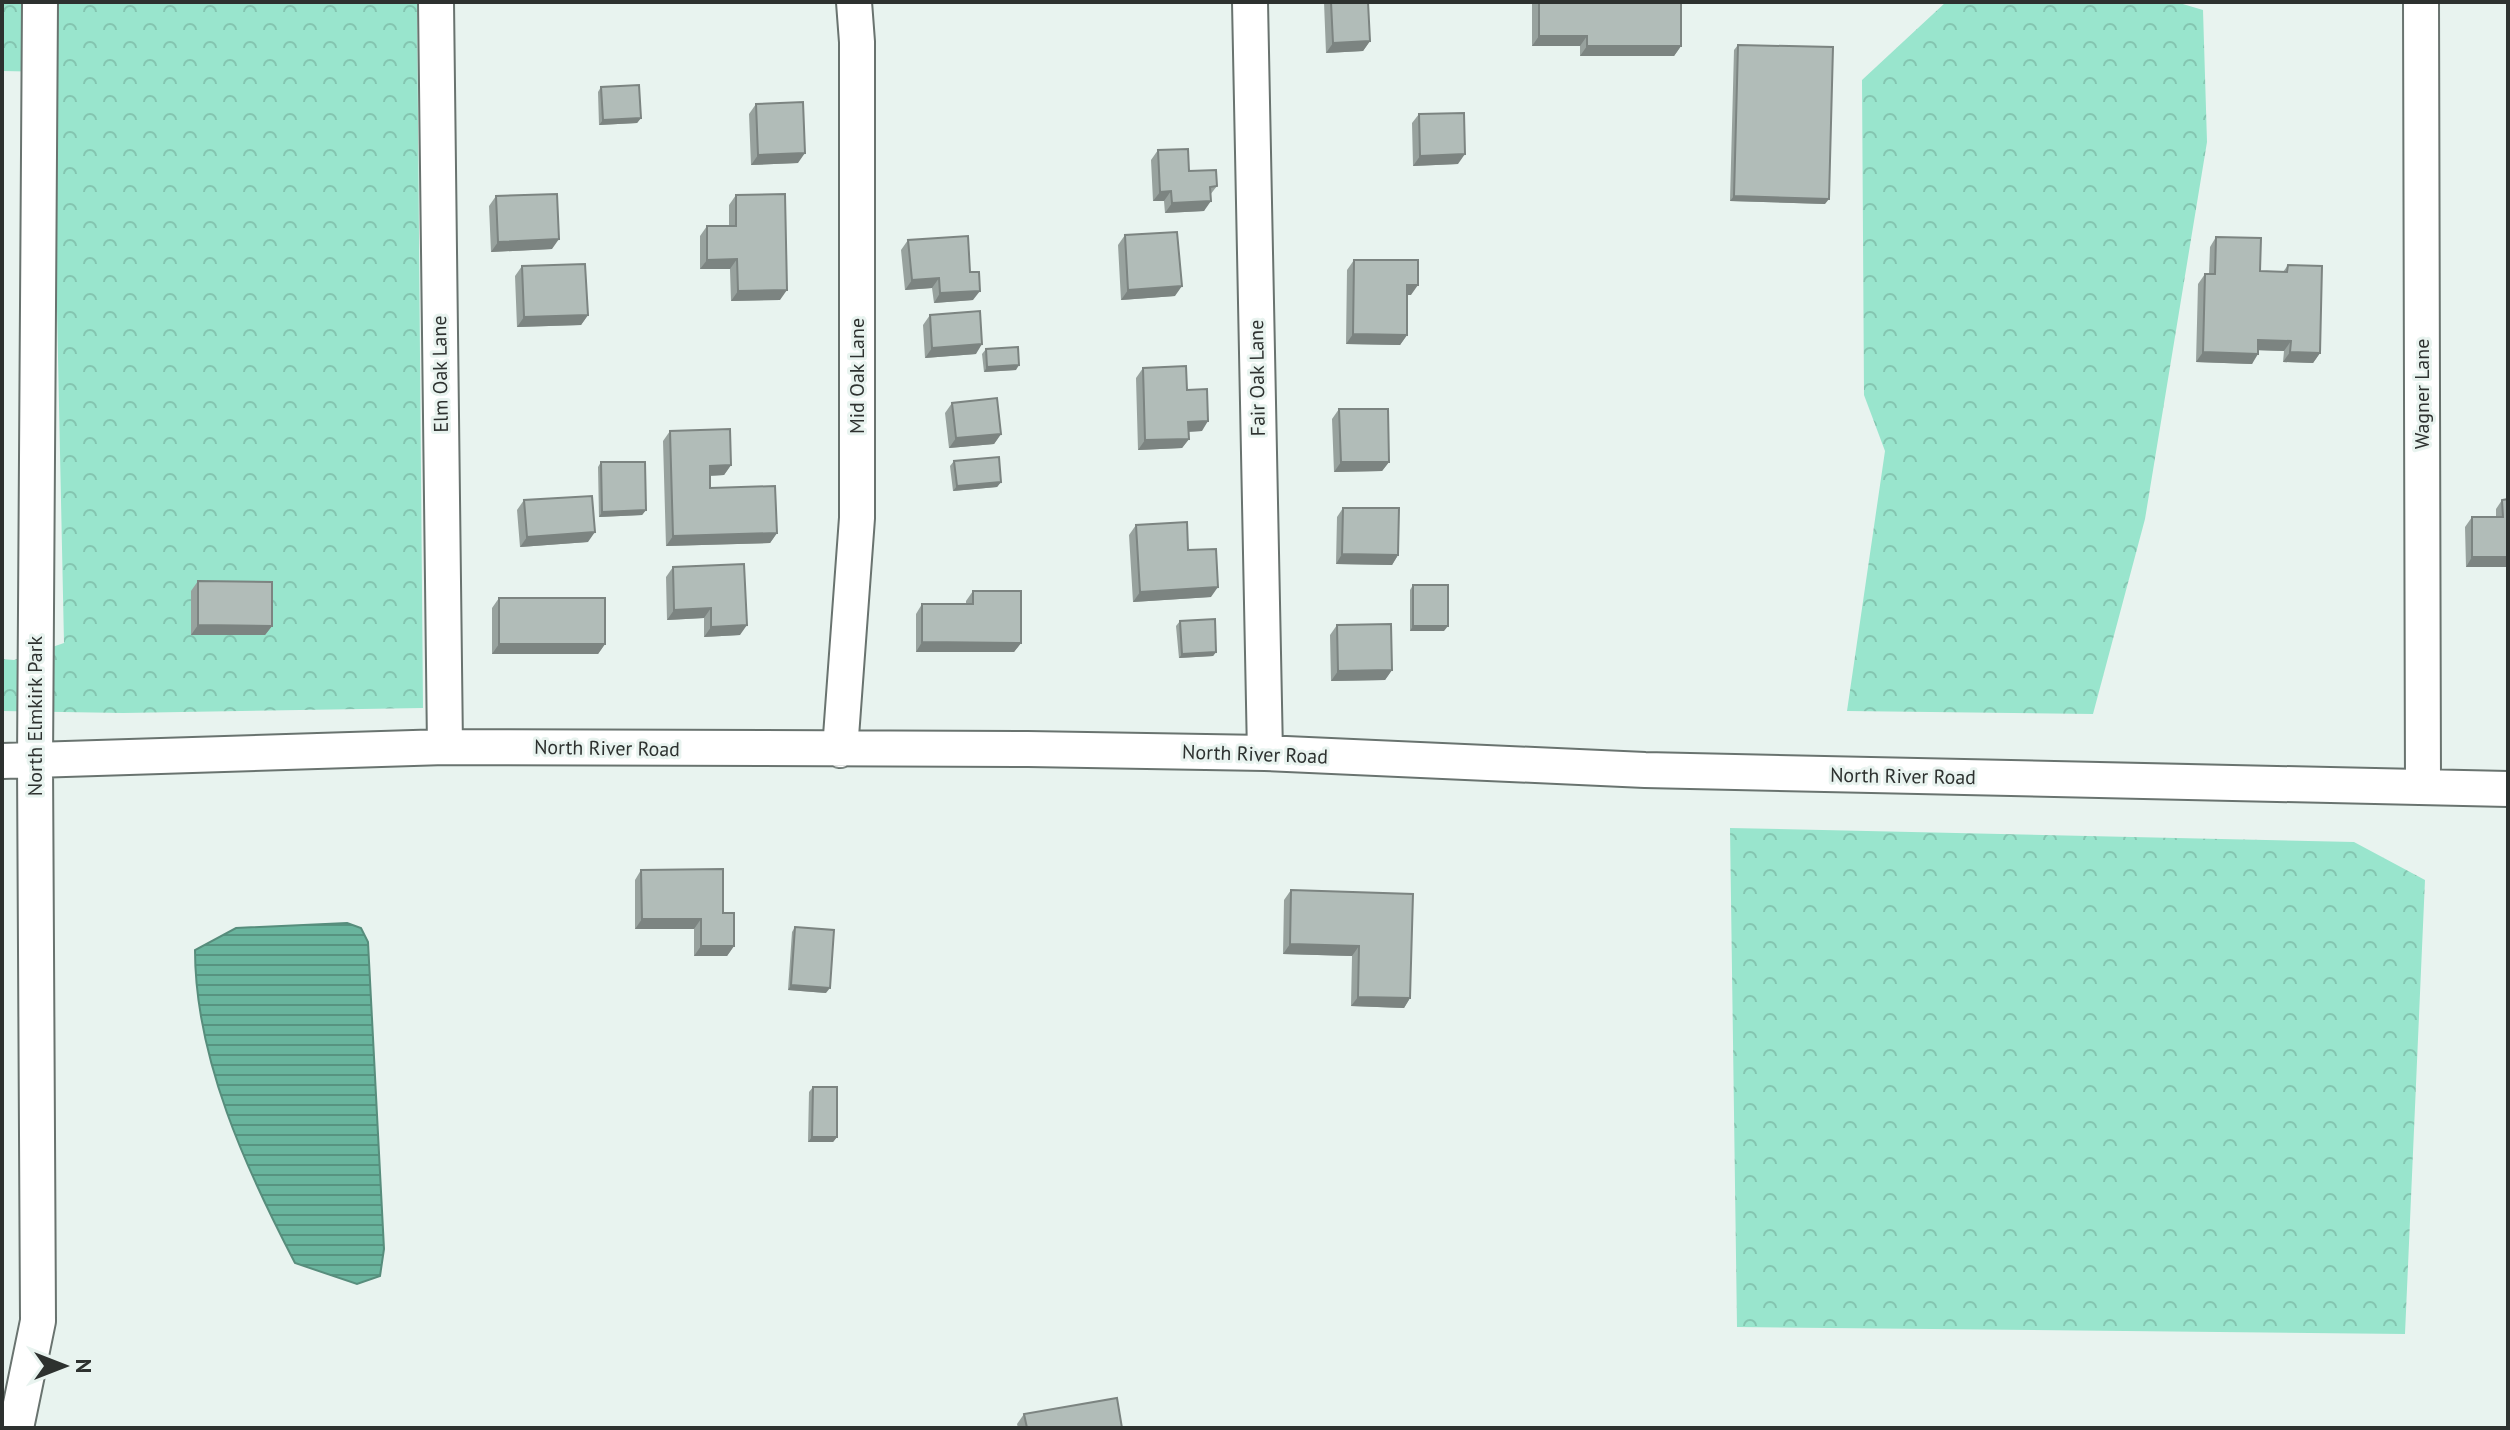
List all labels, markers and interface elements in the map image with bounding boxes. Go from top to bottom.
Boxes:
street label: Elm Oak Lane [426,315,454,433]
street label: Mid Oak Lane [844,318,870,434]
street label: Fair Oak Lane [1243,319,1271,437]
street label: Wagner Lane [2409,339,2435,449]
street label: North Elmkirk Park [22,635,48,796]
street label: North River Road [534,734,680,762]
street label: North River Road [1182,738,1328,770]
street label: North River Road [1830,762,1976,790]
north arrow [24,1326,104,1406]
text: N [70,1359,98,1373]

